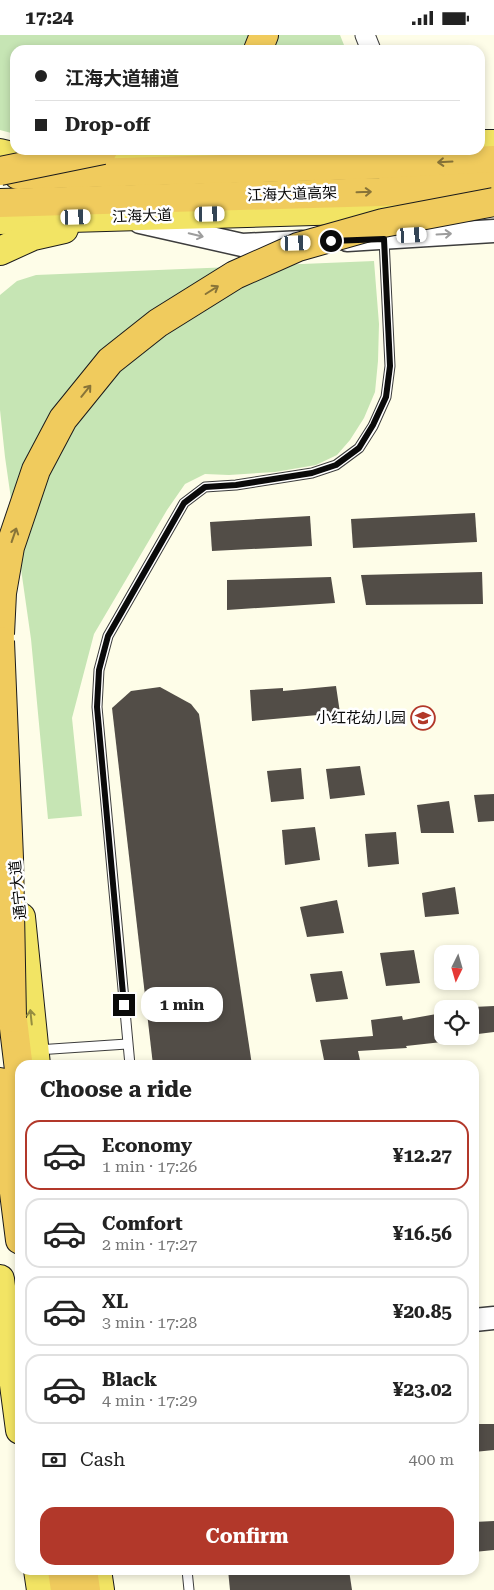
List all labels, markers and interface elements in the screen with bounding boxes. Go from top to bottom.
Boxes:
text: 17:24 [25,6,74,29]
text: 江海大道辅道 [65,67,179,90]
text: Drop-off [65,113,150,136]
one-way arrow [438,157,454,166]
street label: 江海大道高架 [247,183,337,205]
one-way arrow [355,188,371,197]
street label: 江海大道 [112,206,172,226]
car [194,206,225,222]
car [60,209,91,225]
car [396,227,427,243]
one-way arrow [436,229,452,238]
route start [320,230,342,252]
one-way arrow [187,231,203,240]
car [280,235,311,251]
one-way arrow [204,284,218,294]
one-way arrow [81,384,92,397]
one-way arrow [10,527,19,543]
school or university icon: 小红花幼儿园 [410,705,436,731]
place label: 小红花幼儿园 [316,709,406,727]
street label: 通宁大道 [6,859,30,921]
north arrow [434,945,479,990]
map controls [434,945,479,1045]
callout: 1 min [142,987,224,1023]
route end [113,994,135,1016]
text: 1 min [160,995,204,1014]
button: locate [434,1000,479,1045]
one-way arrow [26,1009,36,1025]
text: Choose a ride [40,1077,192,1102]
icon: car [42,1133,87,1178]
text: Economy [102,1134,192,1157]
text: ¥12.27 [393,1144,452,1167]
text: 1 min · 17:26 [102,1157,197,1176]
icon: car [42,1211,87,1256]
text: Comfort [102,1212,183,1235]
text: ¥16.56 [393,1222,452,1245]
text: 2 min · 17:27 [102,1235,197,1254]
icon: car [42,1289,87,1334]
text: XL [102,1290,128,1313]
text: ¥20.85 [393,1300,452,1323]
text: 3 min · 17:28 [102,1313,197,1332]
icon: car [42,1367,87,1412]
text: Black [102,1368,157,1391]
text: ¥23.02 [393,1378,452,1401]
text: 4 min · 17:29 [102,1391,197,1410]
icon: cash [40,1446,68,1474]
text: Cash [80,1448,125,1471]
text: 400 m [408,1450,454,1469]
button: Confirm [40,1507,454,1565]

